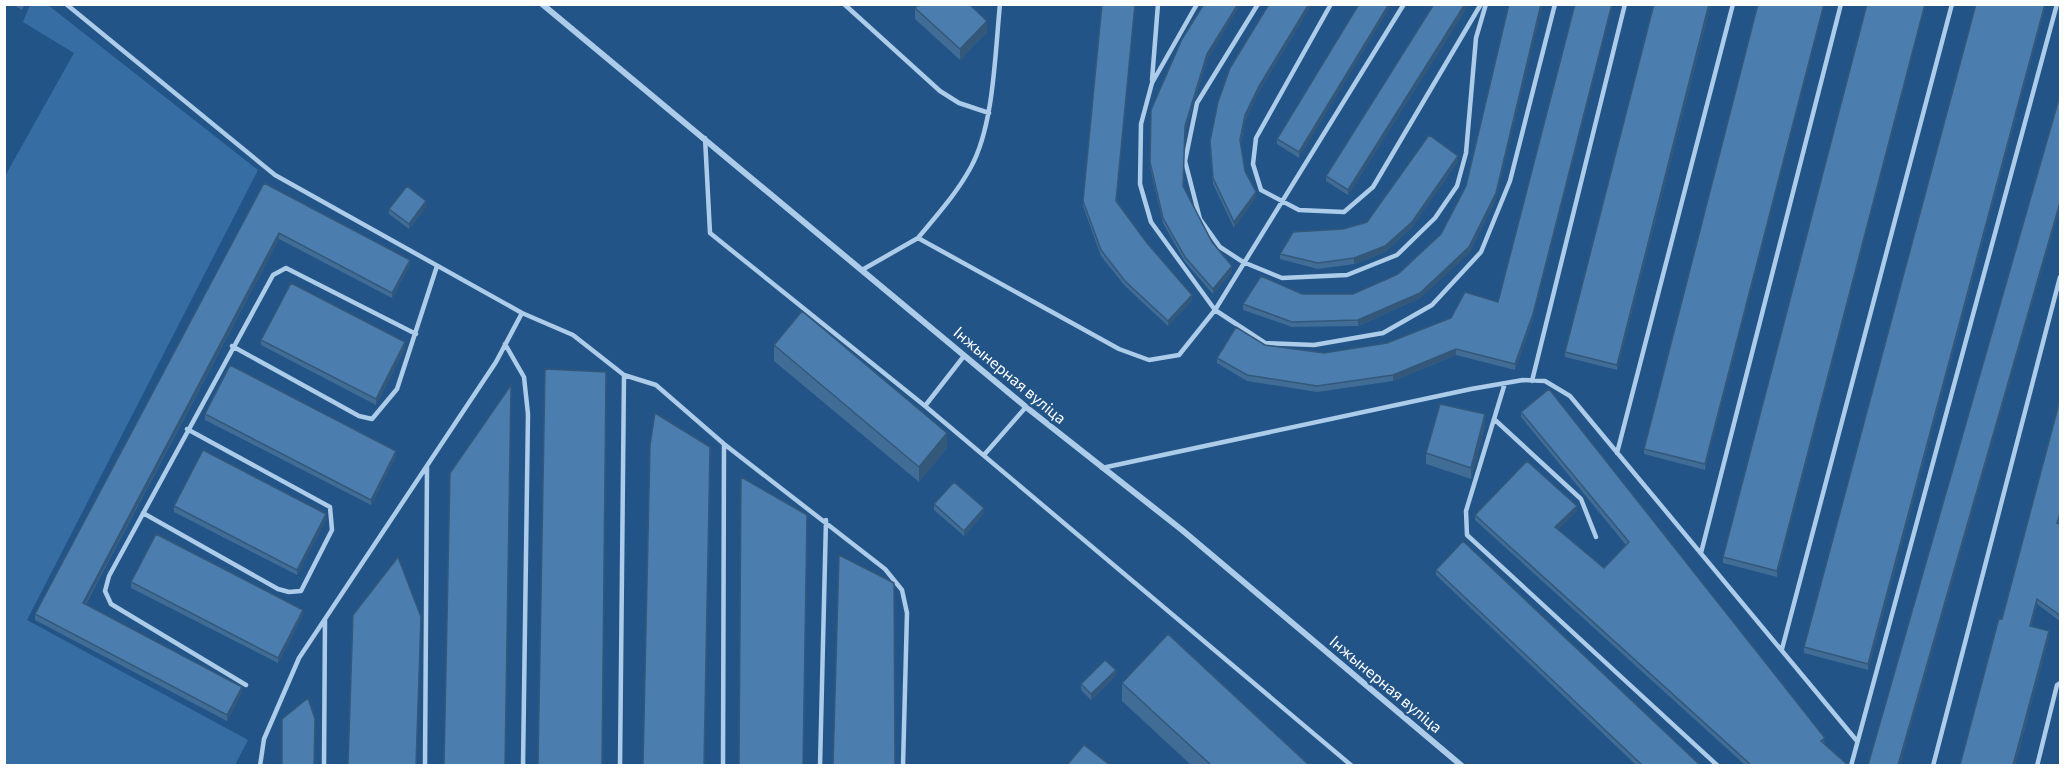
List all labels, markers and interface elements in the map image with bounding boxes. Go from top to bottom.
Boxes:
street label: Інжынерная вуліца [950,322,1070,427]
street label: Інжынерная вуліца [1326,631,1446,736]

